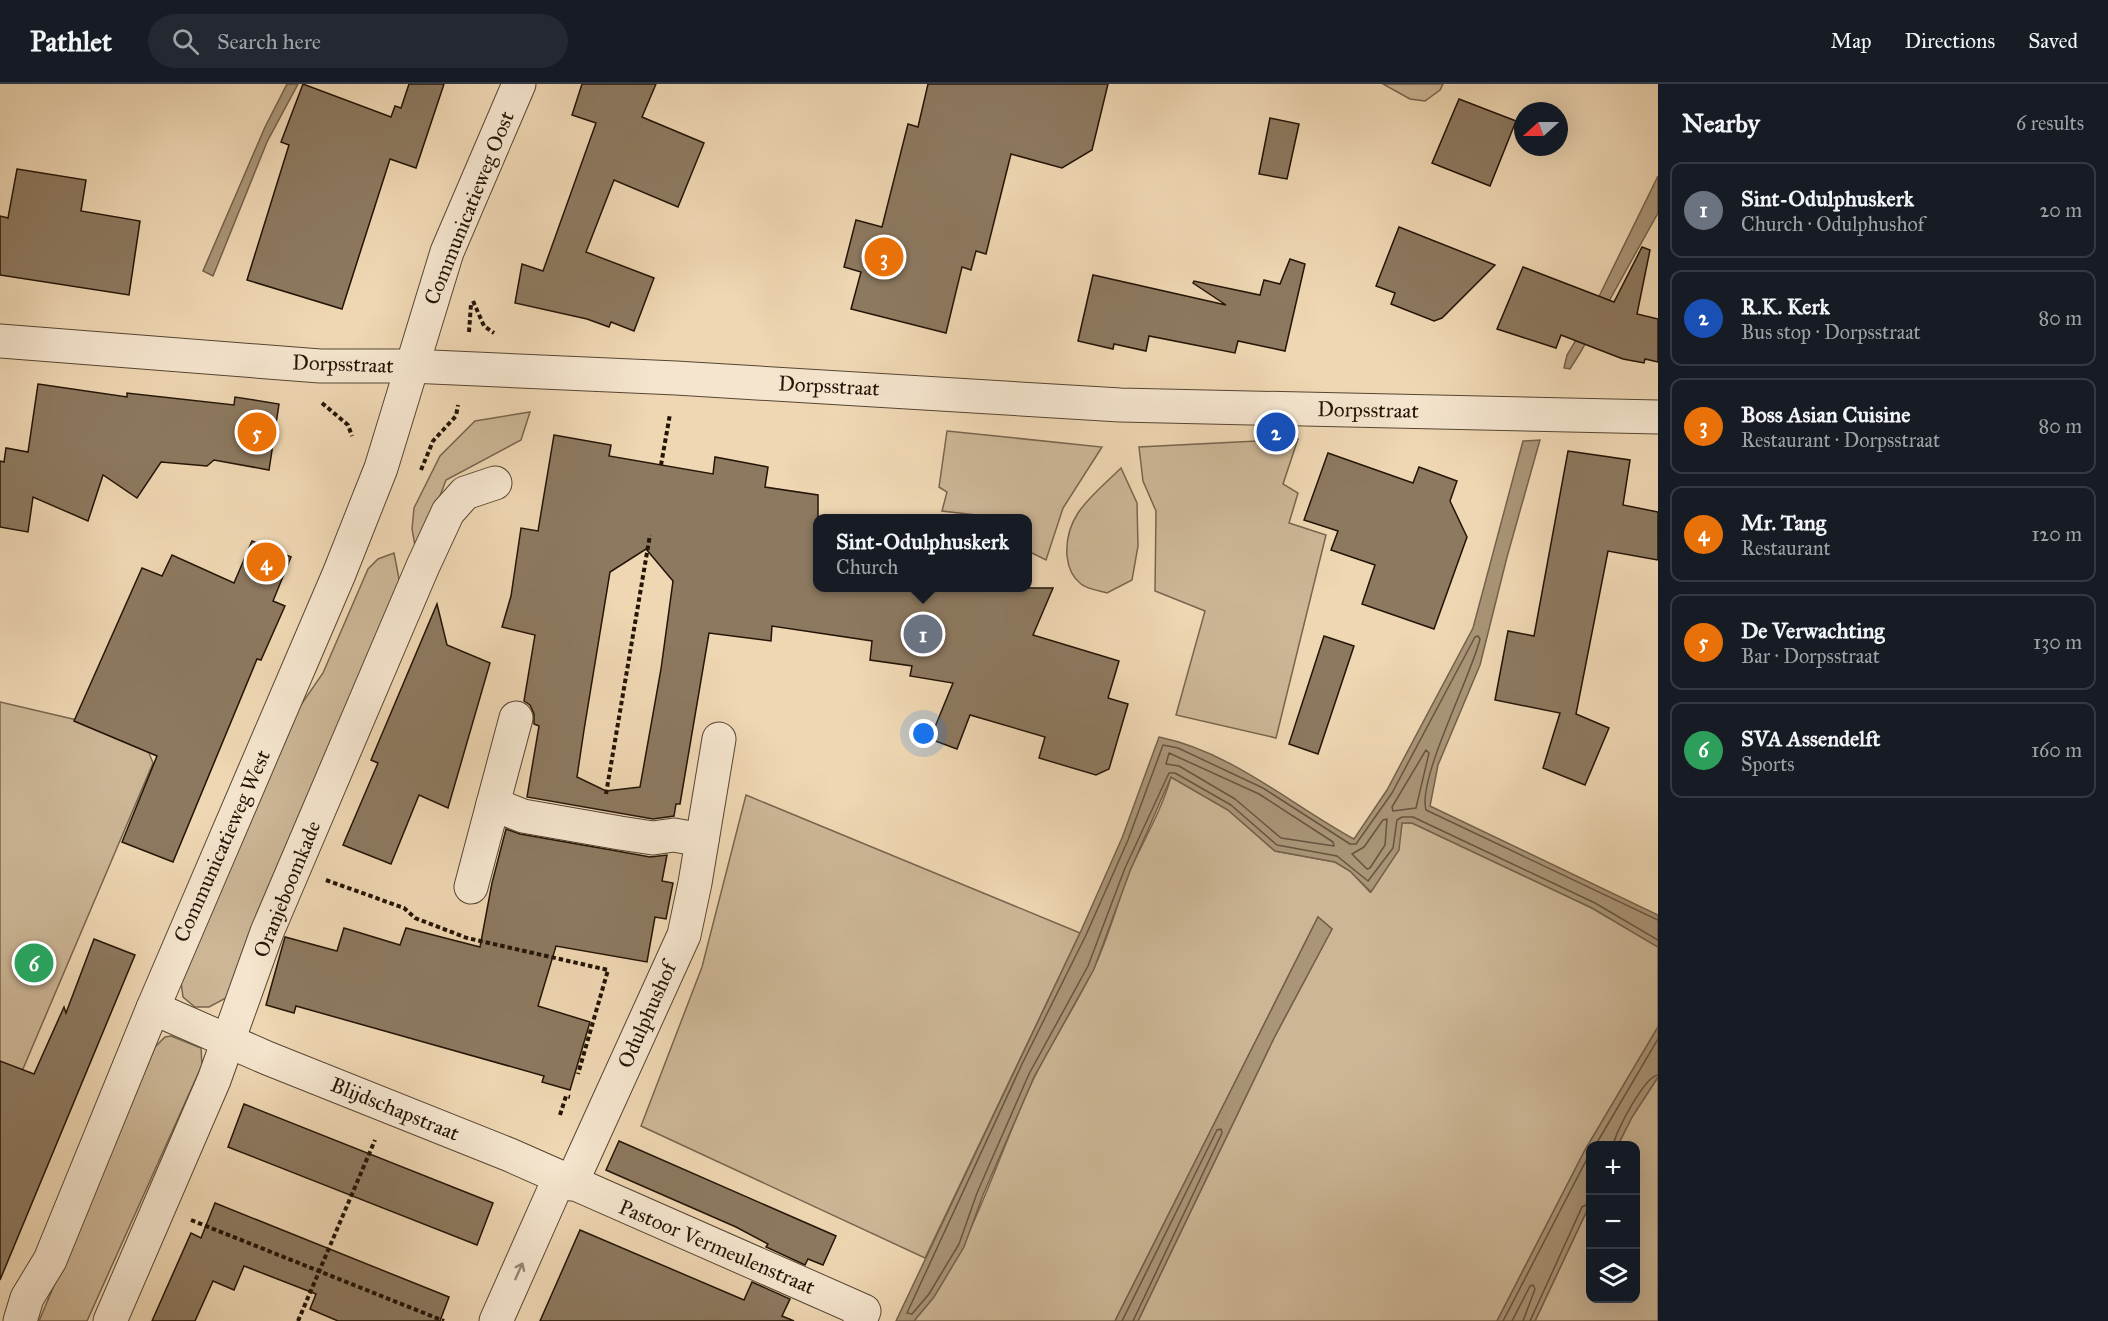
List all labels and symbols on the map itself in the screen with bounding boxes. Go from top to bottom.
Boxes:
north arrow [1514,102,1568,156]
street label: Communicatieweg Oost [418,107,520,309]
pin: 3 [864,234,904,279]
street label: Dorpsstraat [292,349,395,379]
street label: Dorpsstraat [778,370,881,402]
street label: Dorpsstraat [1317,396,1419,424]
pin: 5 [238,410,276,454]
pin: 2 [1256,410,1296,454]
pin: 4 [246,540,286,584]
pin: 1 [904,612,942,656]
your location [909,719,938,748]
street label: Communicatieweg West [168,745,276,946]
street label: Oranjeboomkade [248,817,326,961]
pin: 6 [15,940,54,986]
street label: Odulphushof [612,955,683,1072]
street label: Blijdschapstraat [327,1071,464,1147]
street label: Pastoor Vermeulenstraat [615,1194,819,1300]
one-way arrow [514,1262,525,1280]

